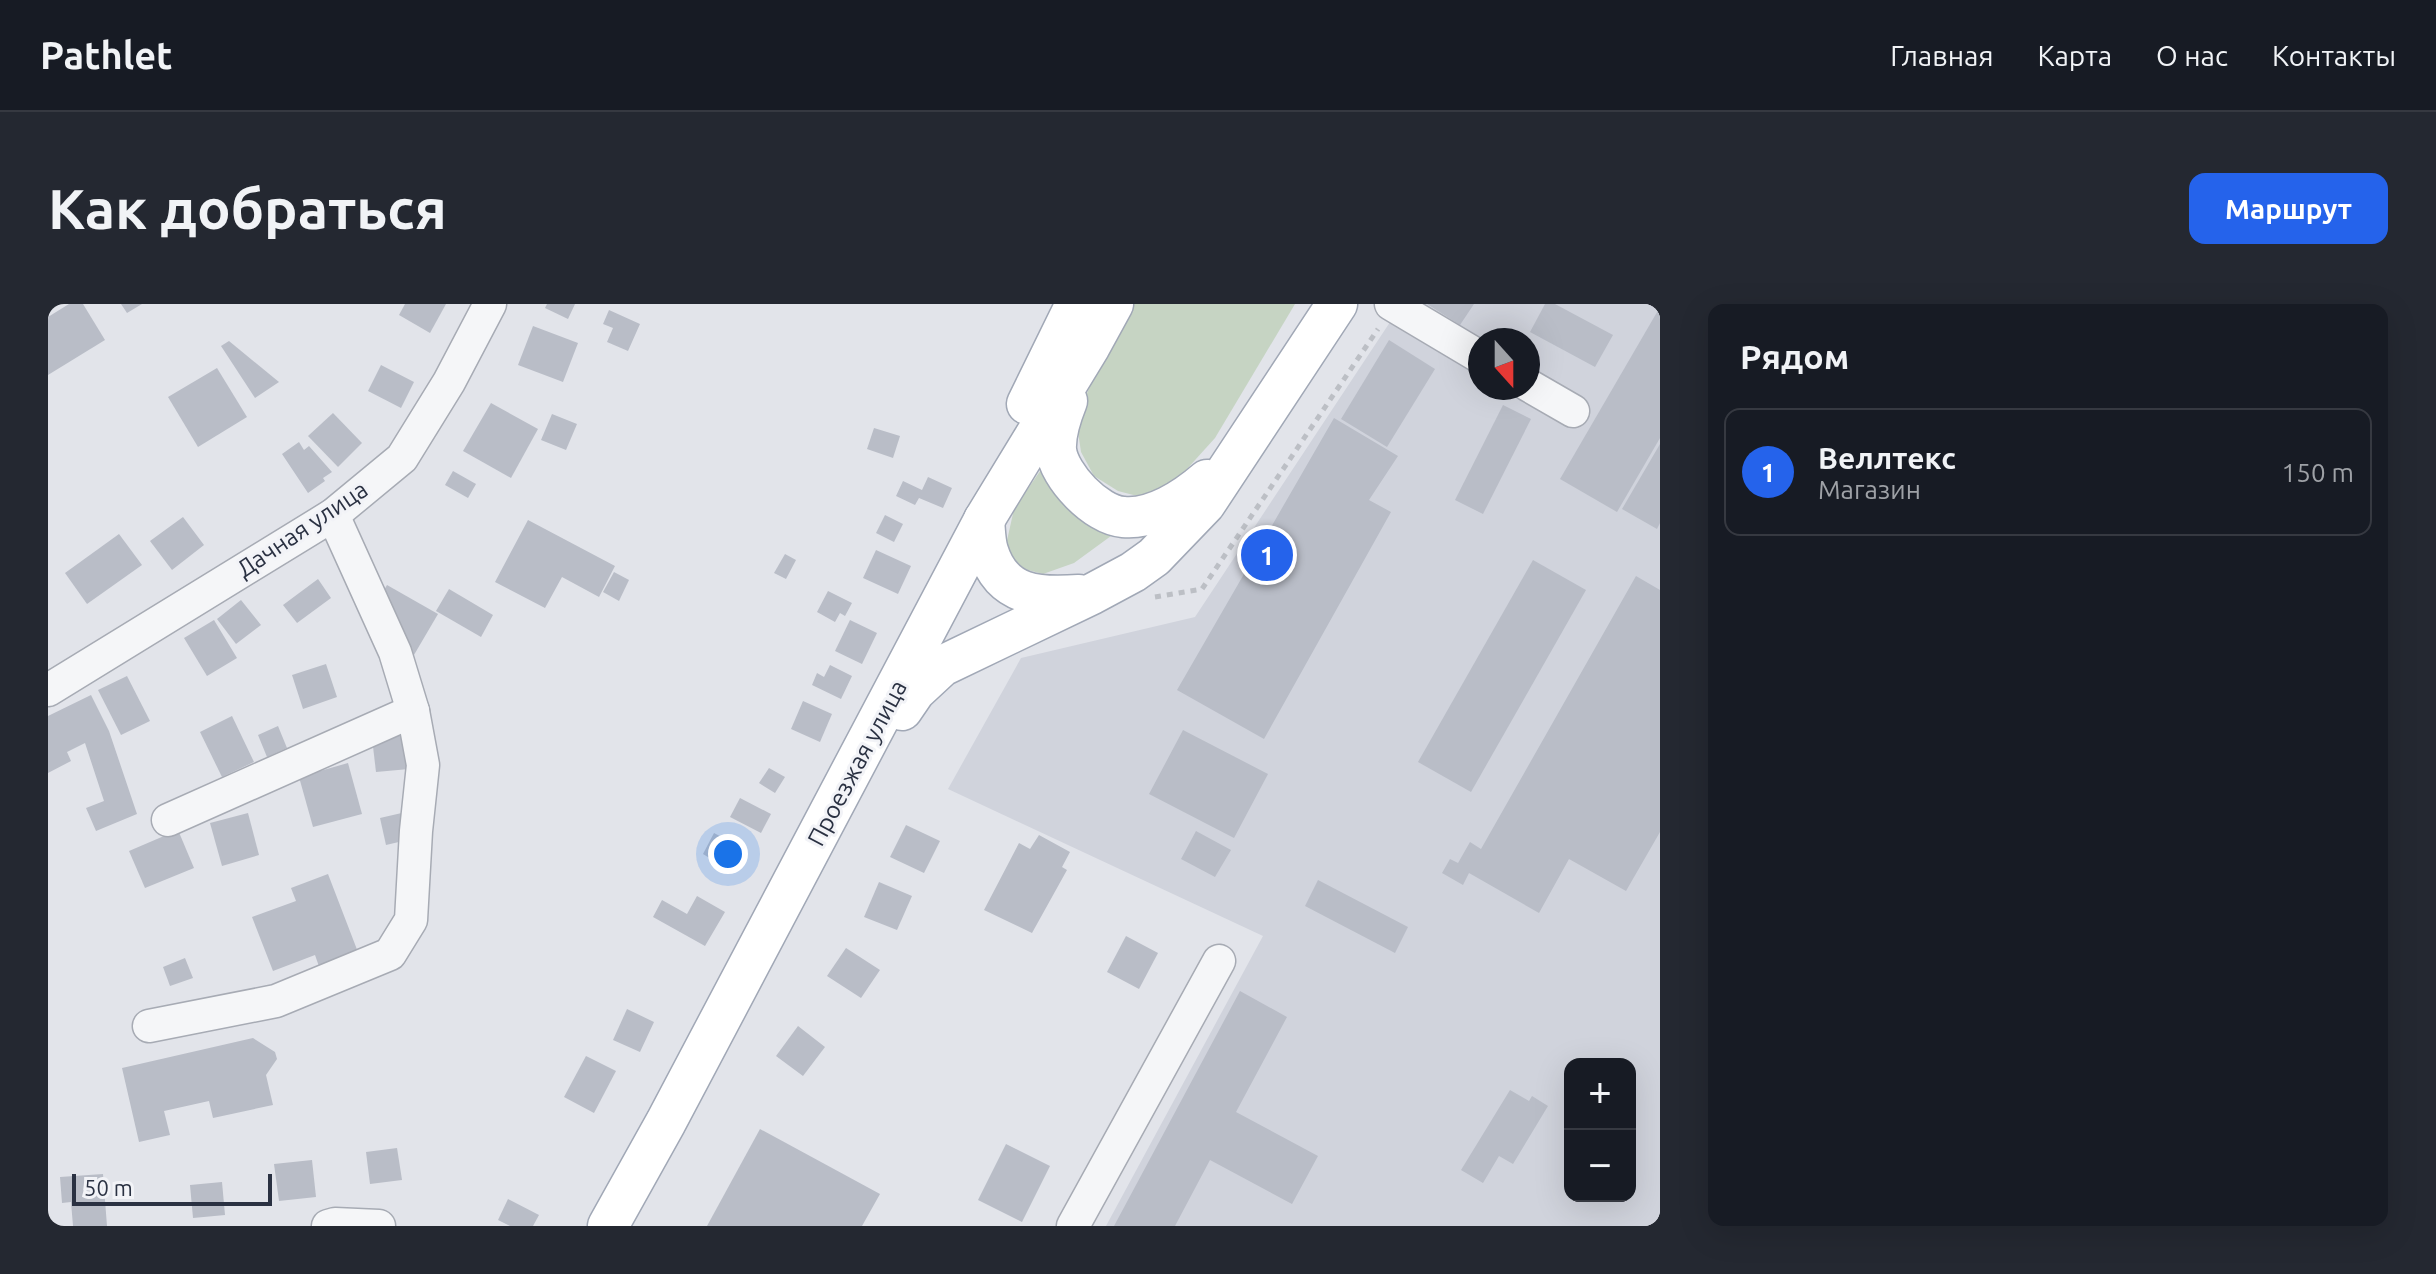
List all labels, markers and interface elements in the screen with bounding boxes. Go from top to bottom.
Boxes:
text: Pathlet [40,34,172,76]
text: Главная [1890,40,1993,71]
text: Карта [2037,40,2112,71]
text: О нас [2156,40,2228,71]
text: Контакты [2272,40,2396,71]
button: Маршрут [2189,173,2388,244]
text: Как добраться [48,177,447,240]
north arrow [1468,328,1540,400]
text: Рядом [1740,337,1849,375]
text: Веллтекс [1818,441,1956,475]
text: 1 [1761,458,1775,487]
text: 150 m [2282,458,2354,487]
street label: Дачная улица [231,475,373,583]
text: Магазин [1818,475,1921,504]
pin: 1 [1241,525,1293,585]
street label: Проезжая улица [802,676,912,850]
your location [708,834,748,874]
map controls [1564,1058,1636,1202]
button: + [1564,1058,1636,1130]
button: − [1564,1130,1636,1202]
scale bar [72,1170,272,1206]
text: 50 m [84,1175,133,1200]

